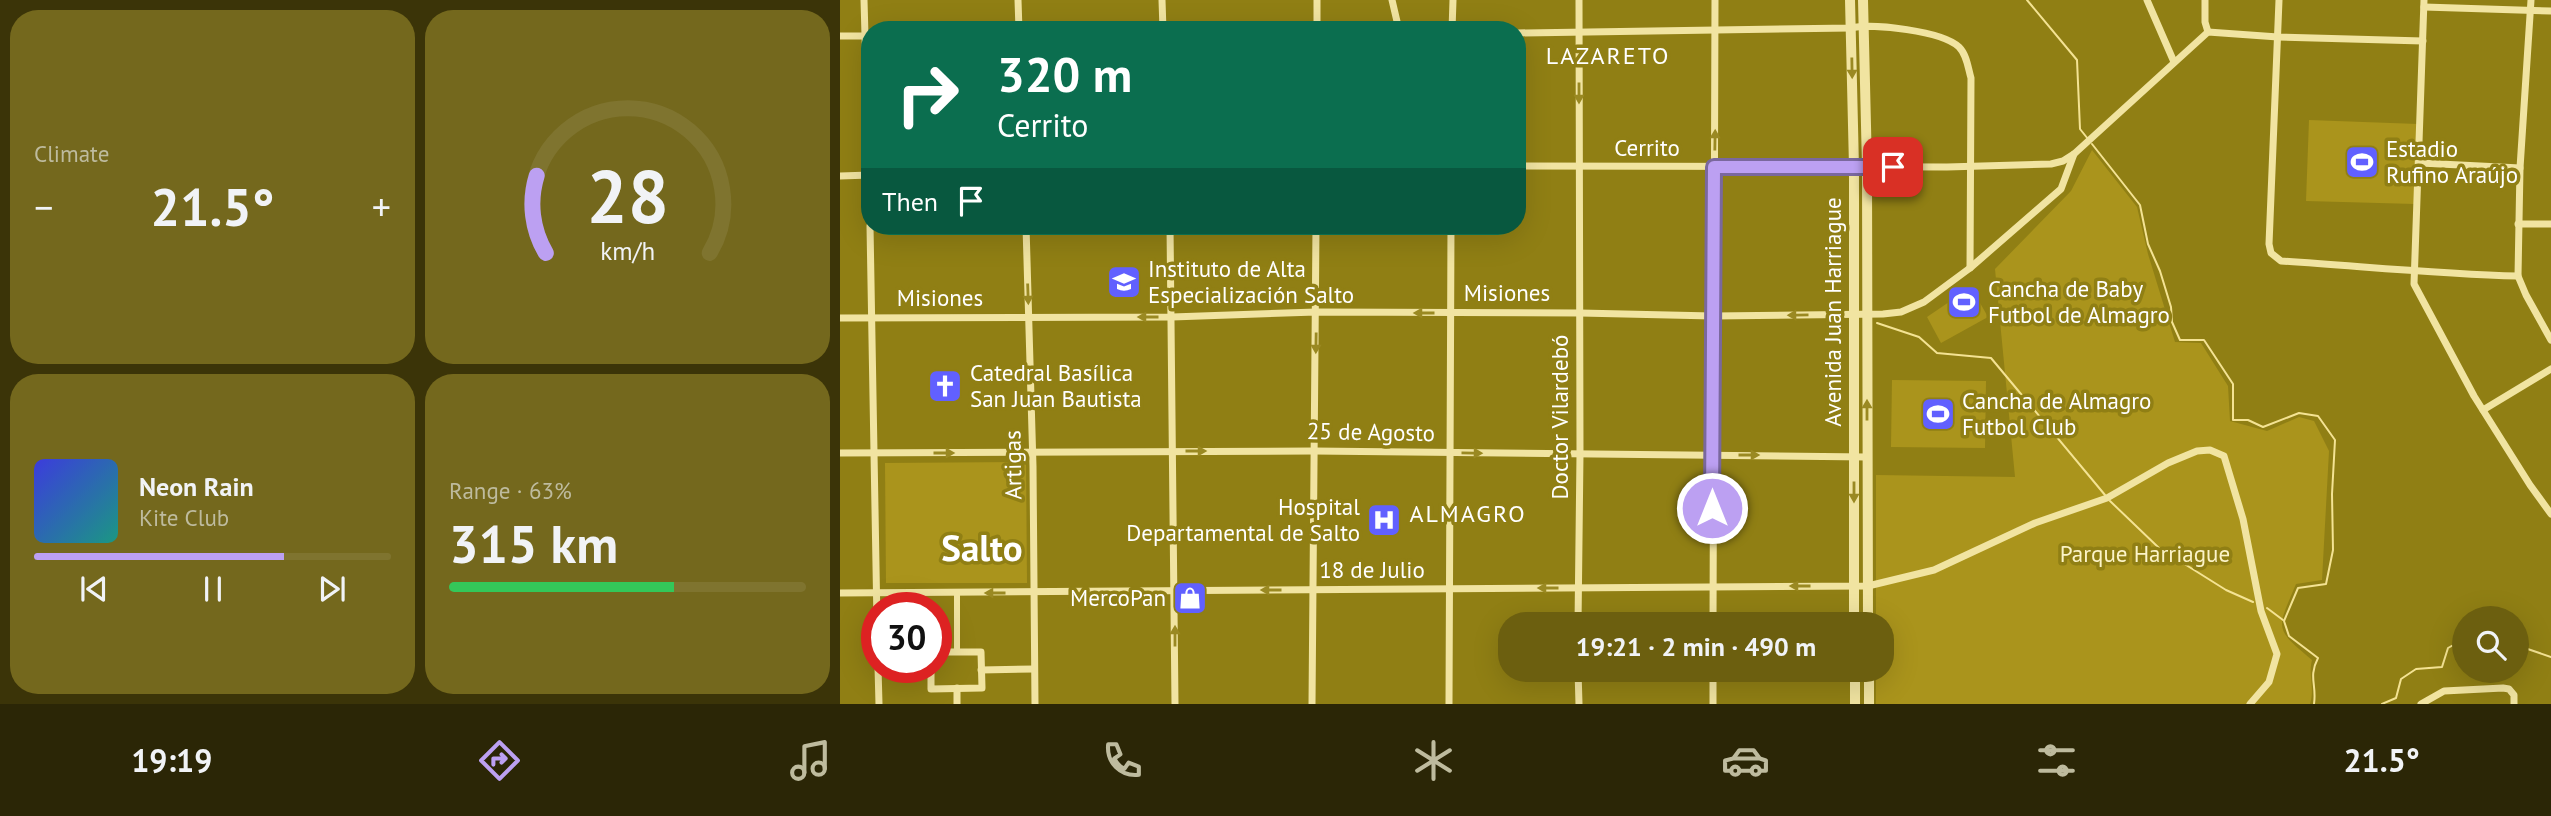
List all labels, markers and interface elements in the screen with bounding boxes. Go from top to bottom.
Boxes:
district label: LAZARETO [1546,40,1670,71]
text: 320 m [997,42,1132,106]
icon: right [882,49,973,140]
one-way arrow [1846,57,1857,79]
one-way arrow [1573,82,1585,104]
text: Cerrito [997,104,1088,146]
one-way arrow [1709,129,1721,151]
street label: Cerrito [1614,133,1680,162]
place label: Estadio Rufino Araújo [2386,134,2518,189]
pin [1863,137,1923,197]
text: Climate [34,139,109,168]
sports icon: Estadio Rufino Araújo [2343,143,2381,181]
icon: arrive [1874,148,1912,186]
text: 28 [586,149,669,243]
text: 21.5° [151,173,274,240]
text: − [34,182,53,231]
text: + [372,182,391,231]
icon: arrive [952,182,990,220]
text: Then [882,185,938,218]
street label: Avenida Juan Harriague [1818,197,1847,427]
text: km/h [600,235,655,267]
place label: Instituto de Alta Especialización Salto [1148,254,1354,309]
school or university icon: Instituto de Alta Especialización Salto [1105,263,1143,301]
place label: Cancha de Baby Futbol de Almagro [1988,274,2170,329]
street label: Misiones [1464,278,1550,307]
street label: Misiones [897,283,983,312]
one-way arrow [1023,283,1034,305]
sports icon: Cancha de Baby Futbol de Almagro [1945,283,1983,321]
one-way arrow [1413,307,1435,318]
one-way arrow [1787,309,1809,321]
one-way arrow [1136,311,1158,323]
one-way arrow [1310,332,1322,354]
street label: Doctor Vilardebó [1545,335,1574,499]
place label: Catedral Basílica San Juan Bautista [970,358,1142,413]
church icon: Catedral Basílica San Juan Bautista [926,367,964,405]
place label: Cancha de Almagro Futbol Club [1962,386,2151,441]
sports icon: Cancha de Almagro Futbol Club [1919,395,1957,433]
one-way arrow [1861,398,1873,420]
street label: 25 de Agosto [1307,416,1435,447]
street label: Artigas [997,430,1028,500]
one-way arrow [1185,445,1207,457]
one-way arrow [933,447,955,459]
one-way arrow [1461,447,1483,459]
one-way arrow [1738,450,1760,461]
text: Neon Rain [139,470,254,503]
position arrow [1675,471,1749,545]
text: Range · 63% [449,476,572,505]
one-way arrow [1848,481,1860,503]
place label: Hospital Departamental de Salto [1126,492,1360,547]
district label: ALMAGRO [1409,498,1527,529]
hospital icon: Hospital Departamental de Salto [1365,501,1403,539]
text: Kite Club [139,503,229,532]
text: 315 km [449,510,618,577]
district label: Salto [941,523,1023,571]
park label: Parque Harriague [2060,539,2230,568]
street label: 18 de Julio [1319,555,1425,584]
icon: previous [75,570,113,608]
icon: pause [194,570,232,608]
icon: next [313,570,351,608]
shop icon: MercoPan [1171,579,1209,617]
one-way arrow [1789,580,1811,592]
one-way arrow [1537,582,1559,594]
place label: MercoPan [1070,583,1166,612]
one-way arrow [1260,584,1282,596]
one-way arrow [984,587,1006,598]
speed limit sign: 30 [861,592,952,683]
map controls [2452,606,2529,683]
button: search [2452,606,2529,683]
one-way arrow [1169,625,1181,647]
text: 19:21 · 2 min · 490 m [1576,630,1816,663]
icon: directions [475,736,524,785]
icon: music [786,736,835,785]
icon: phone [1098,736,1147,785]
icon: climate [1409,736,1458,785]
icon: car [1721,736,1770,785]
icon: filters [2032,736,2081,785]
text: 19:19 [131,739,212,781]
text: 21.5° [2343,739,2420,781]

